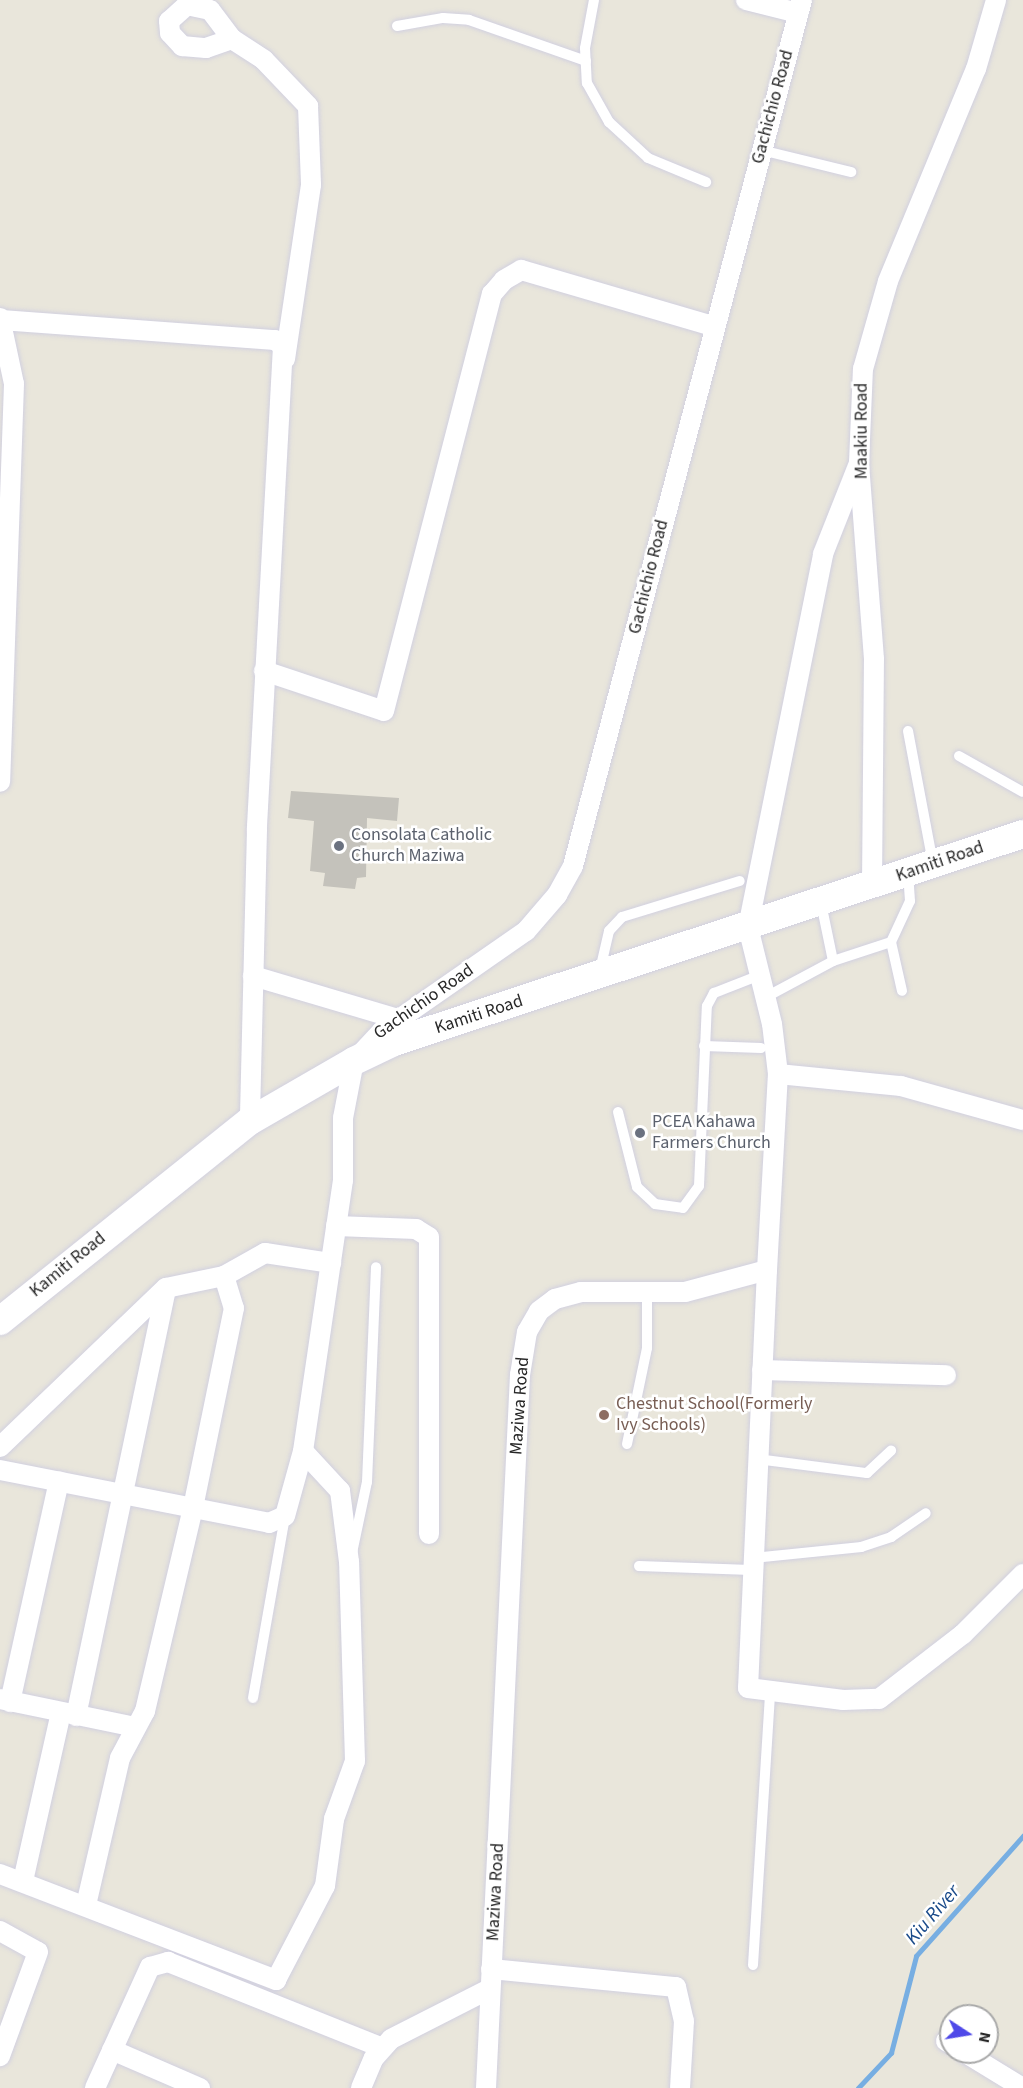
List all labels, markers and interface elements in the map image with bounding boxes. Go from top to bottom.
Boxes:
street label: Gachichio Road [747,48,799,166]
street label: Maakiu Road [851,383,873,479]
street label: Gachichio Road [624,518,674,636]
place label: Consolata Catholic Church Maziwa [351,825,492,868]
street label: Kamiti Road [893,837,987,887]
marker: Consolata Catholic Church Maziwa [332,839,346,853]
street label: Gachichio Road [370,960,478,1044]
street label: Kamiti Road [432,991,526,1039]
place label: PCEA Kahawa Farmers Church [652,1112,771,1154]
marker: PCEA Kahawa Farmers Church [633,1126,647,1140]
street label: Kamiti Road [26,1228,110,1302]
street label: Maziwa Road [506,1356,534,1456]
place label: Chestnut School(Formerly Ivy Schools) [616,1394,812,1436]
marker: Chestnut School(Formerly Ivy Schools) [597,1408,611,1422]
street label: Maziwa Road [483,1842,509,1942]
water label: Kiu River [901,1880,965,1950]
north arrow [939,2004,999,2064]
text: N [973,2030,997,2045]

